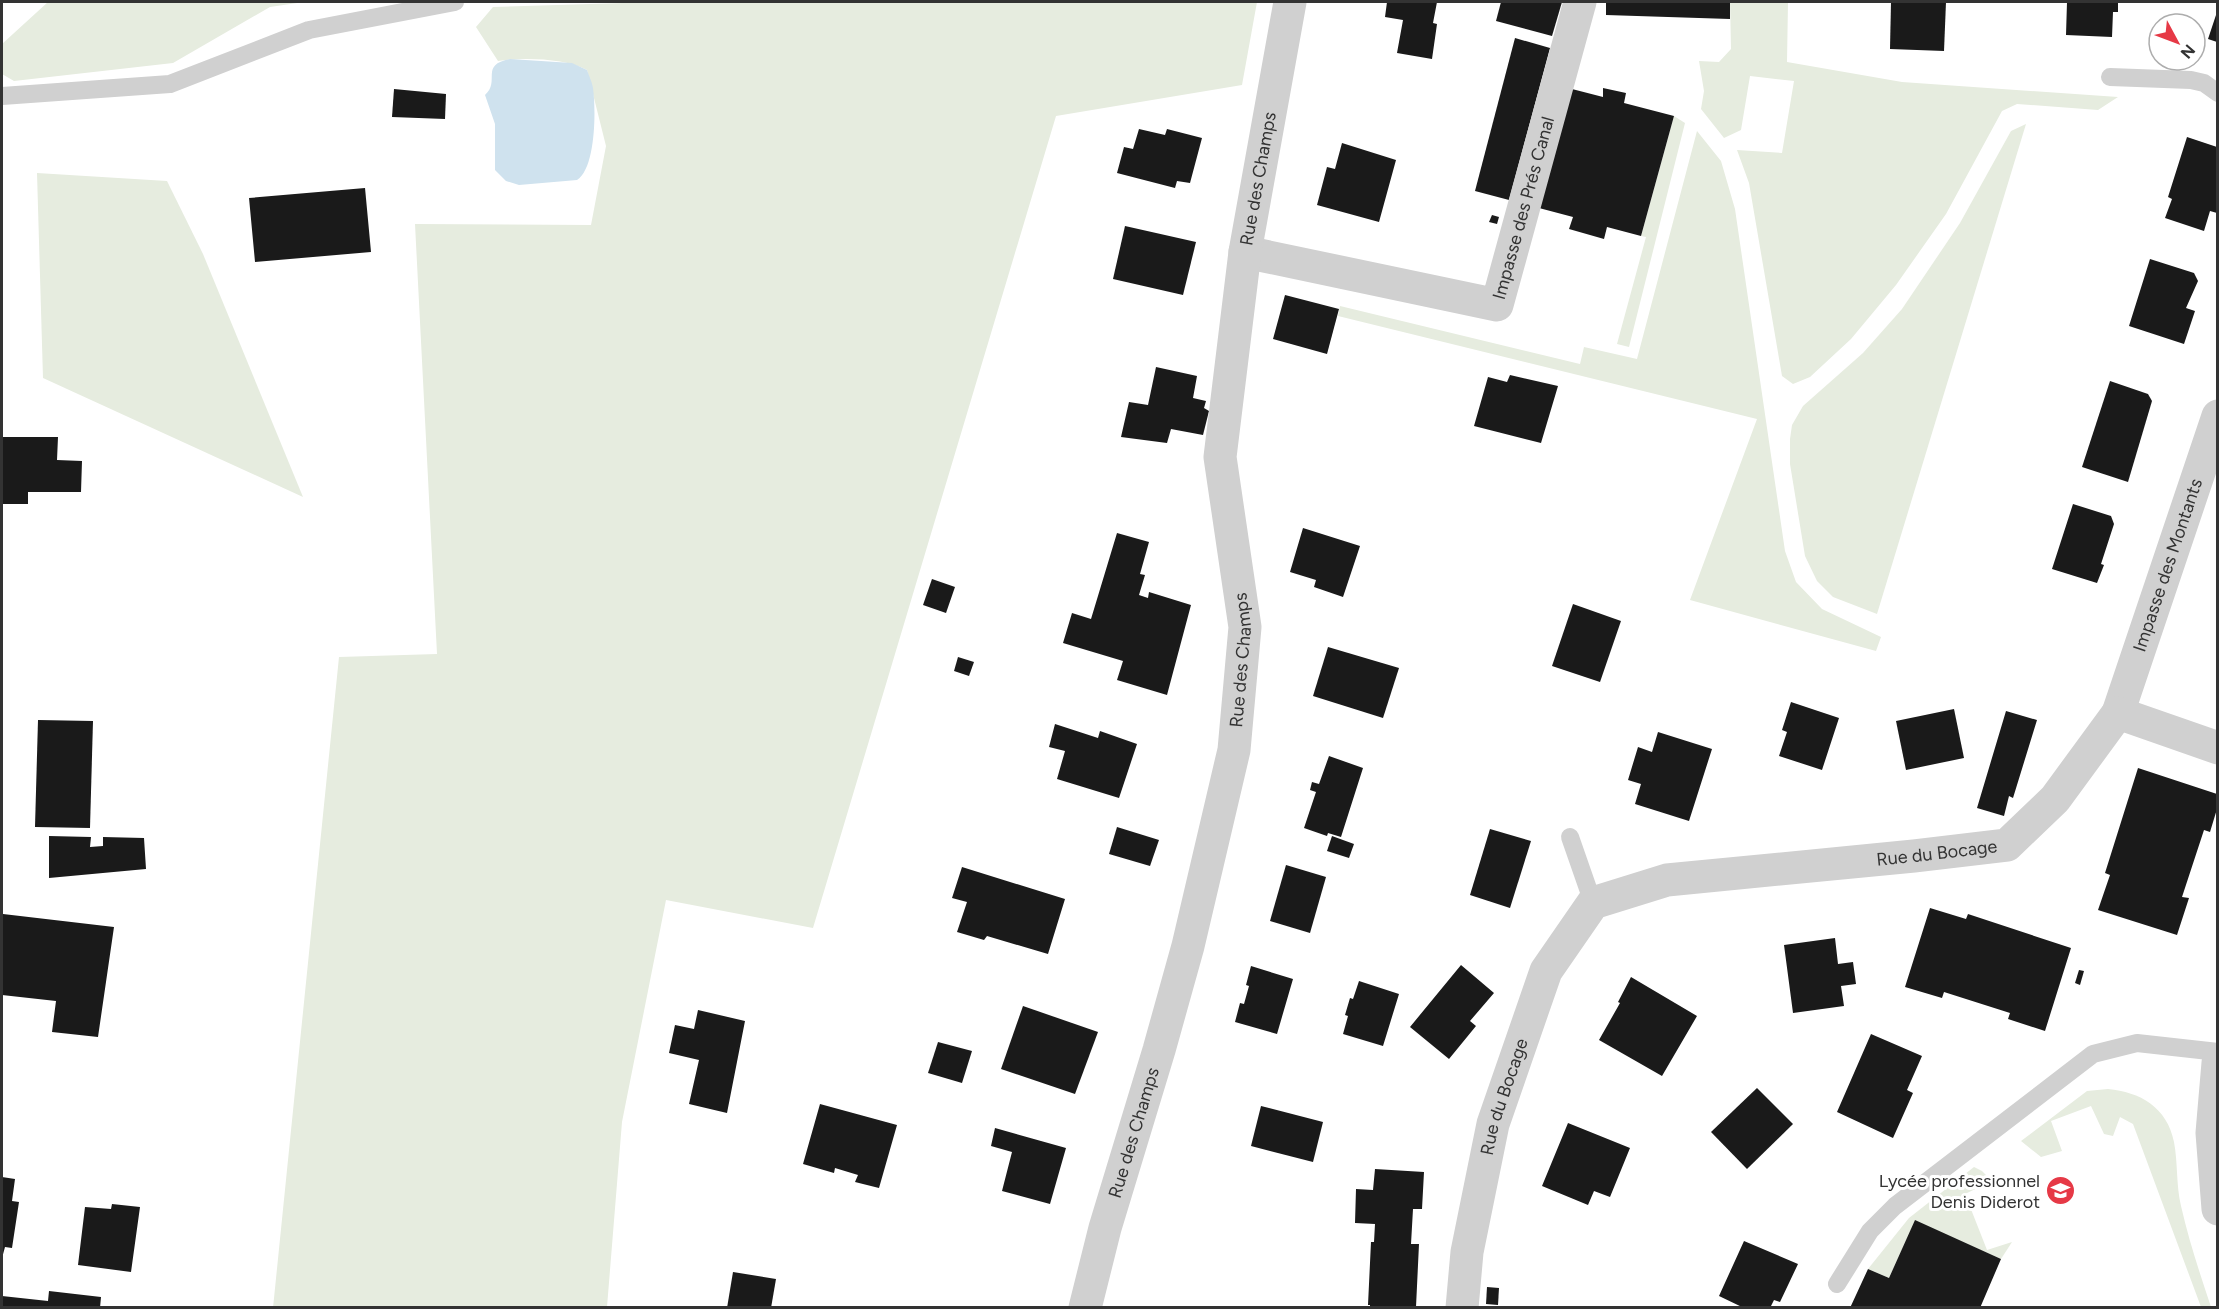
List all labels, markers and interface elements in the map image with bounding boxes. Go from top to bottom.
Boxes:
north arrow [2147,12,2207,72]
text: N [2177,41,2199,62]
street label: Rue des Champs [1235,110,1281,247]
street label: Impasse des Prés Canal [1488,114,1559,302]
street label: Impasse des Montants [2128,476,2207,655]
street label: Rue des Champs [1225,591,1256,729]
street label: Rue du Bocage [1875,835,1999,871]
street label: Rue du Bocage [1476,1035,1533,1157]
street label: Rue des Champs [1104,1065,1164,1201]
place label: Lycée professionnel Denis Diderot [1879,1170,2040,1213]
school or university icon: Lycée professionnel Denis Diderot [2045,1175,2077,1207]

